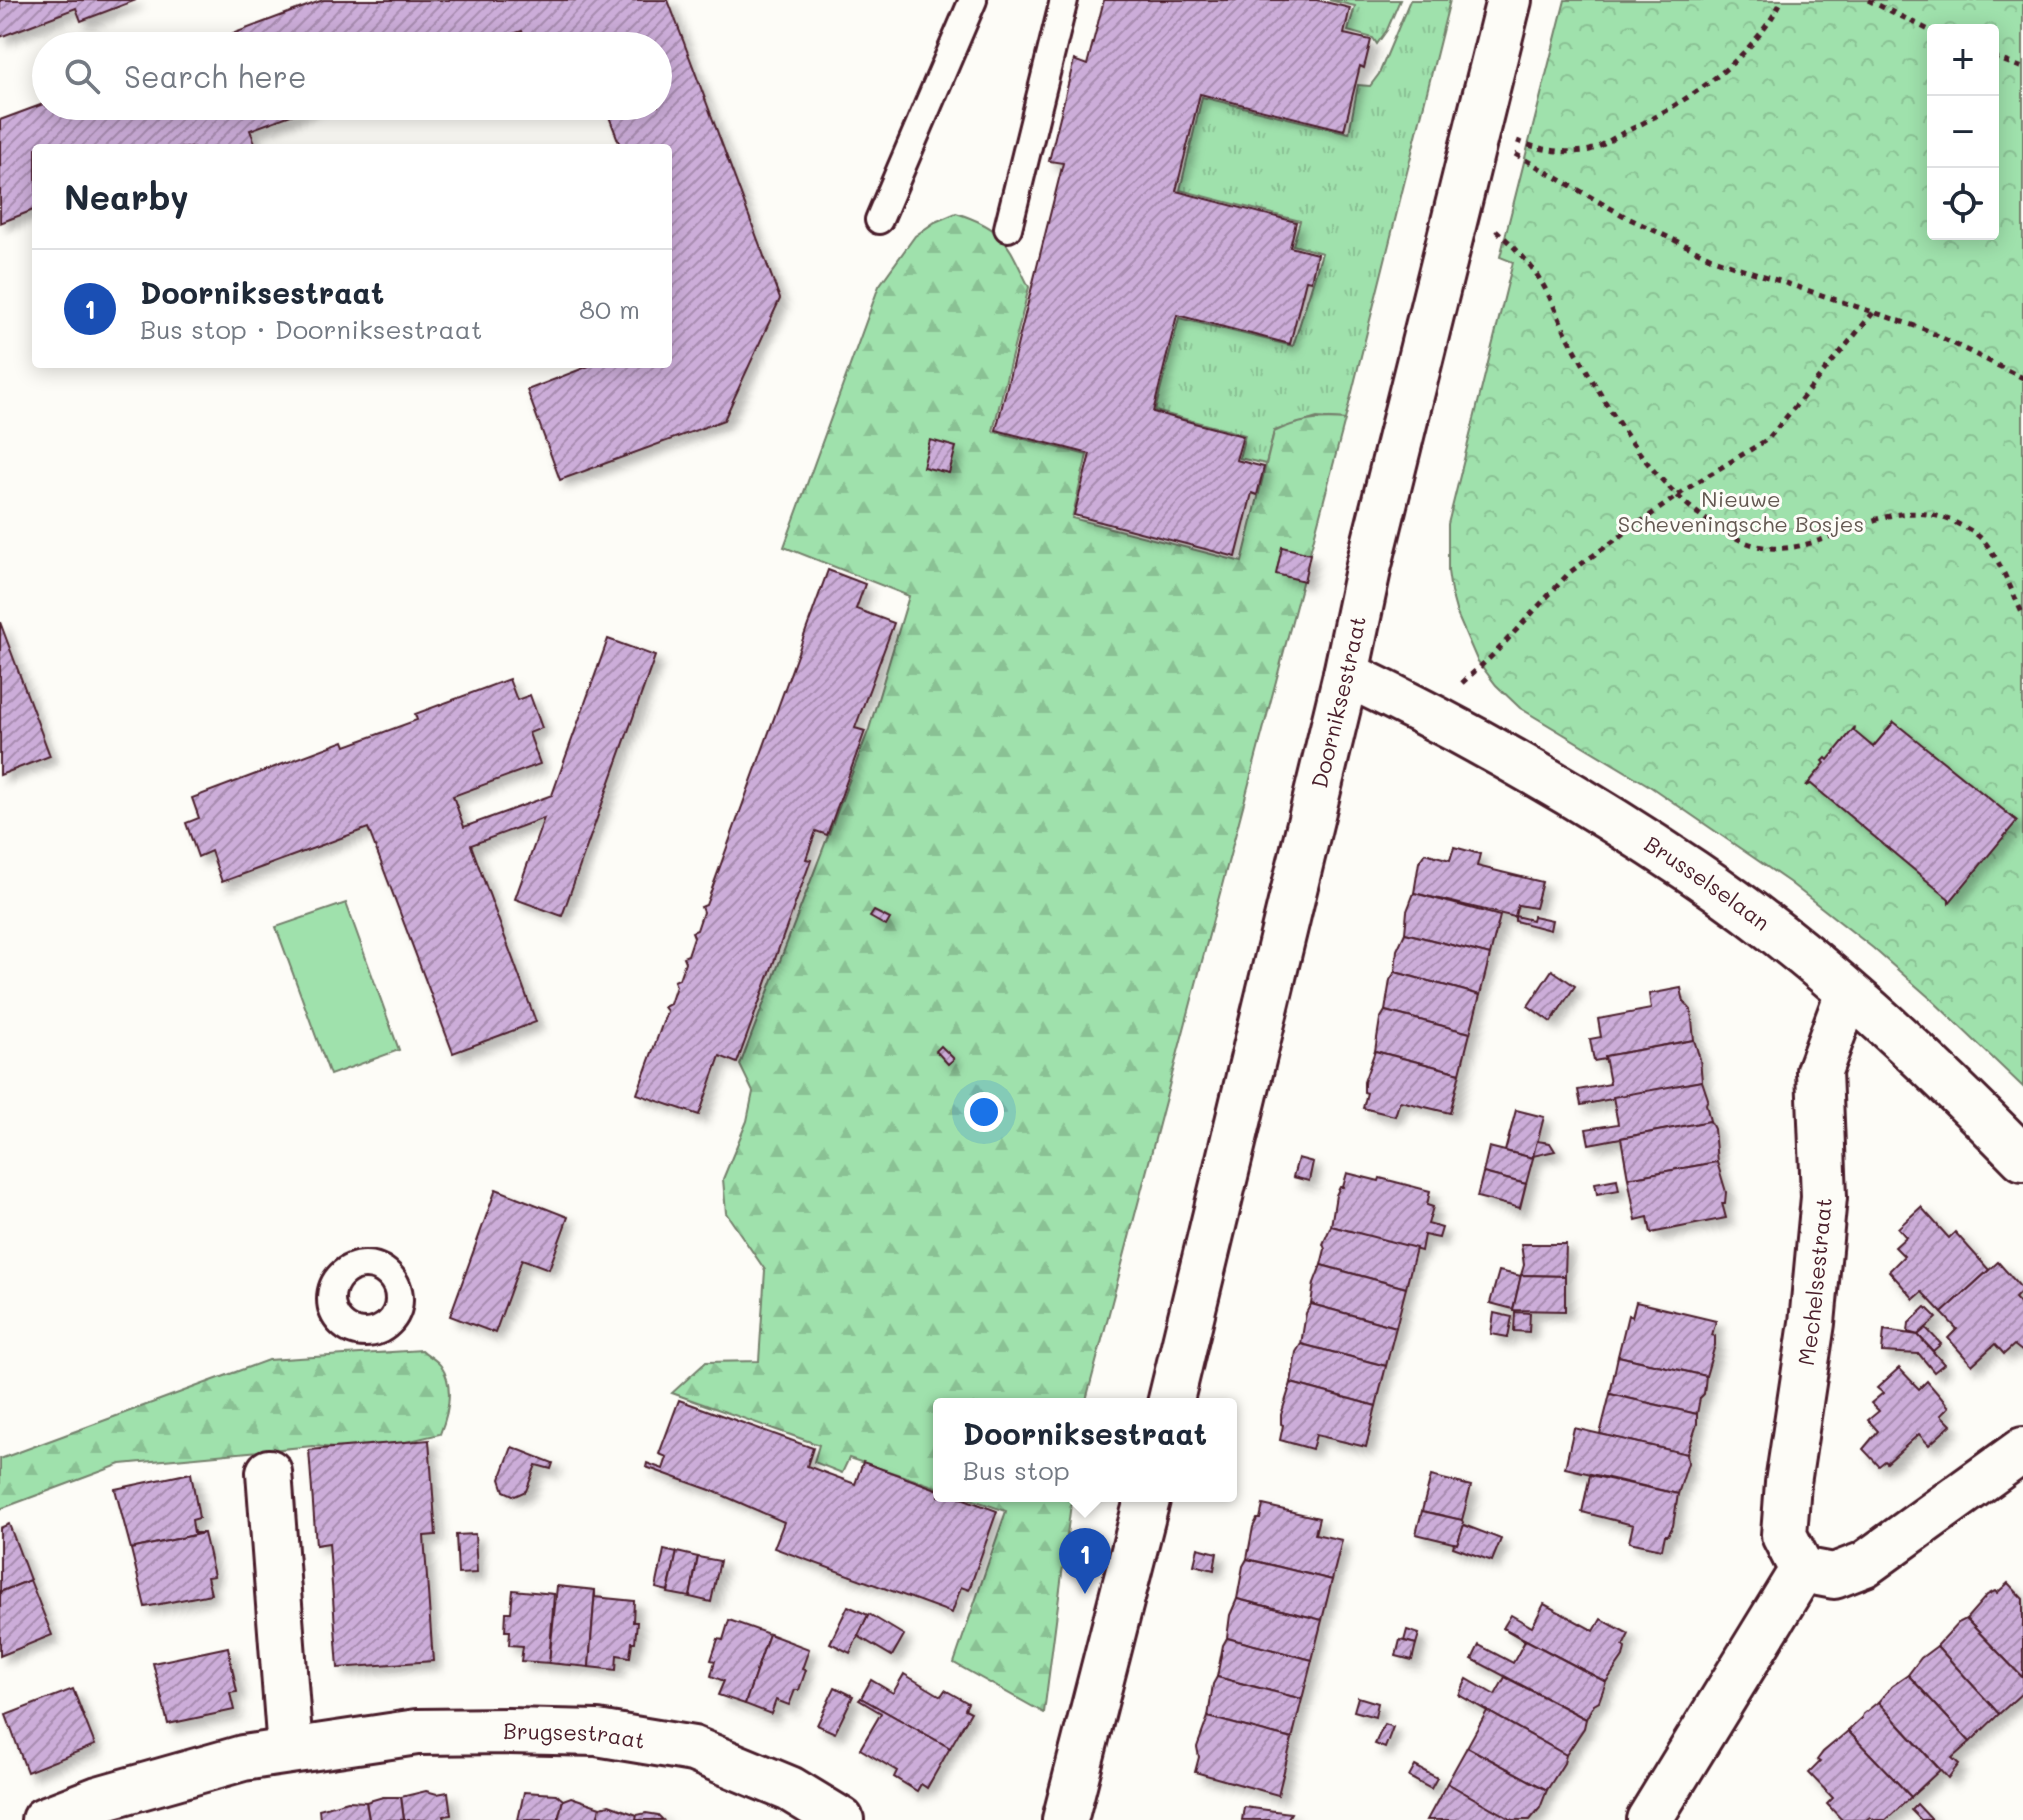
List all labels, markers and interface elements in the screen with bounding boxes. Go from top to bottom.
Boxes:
map controls [1927,24,1999,240]
button: + [1927,24,1999,96]
search box [32,32,672,120]
icon: search [60,54,104,98]
text: Search here [124,56,307,96]
button: − [1927,96,1999,168]
button: locate [1927,168,1999,240]
text: Nearby [64,174,189,219]
text: Doorniksestraat [140,272,384,312]
text: 1 [84,292,96,326]
text: 80 m [579,292,640,326]
text: Bus stop · Doorniksestraat [140,312,482,346]
park label: Nieuwe Scheveningsche Bosjes [1618,484,1864,538]
street label: Doorniksestraat [1304,613,1372,791]
street label: Brusselselaan [1639,829,1776,937]
your location [964,1092,1004,1132]
street label: Mechelsestraat [1791,1196,1838,1367]
popup [933,1398,1237,1502]
text: Doorniksestraat [963,1413,1207,1453]
text: Bus stop [963,1453,1070,1487]
pin: 1 [1059,1528,1111,1594]
street label: Brugsestraat [503,1716,647,1755]

